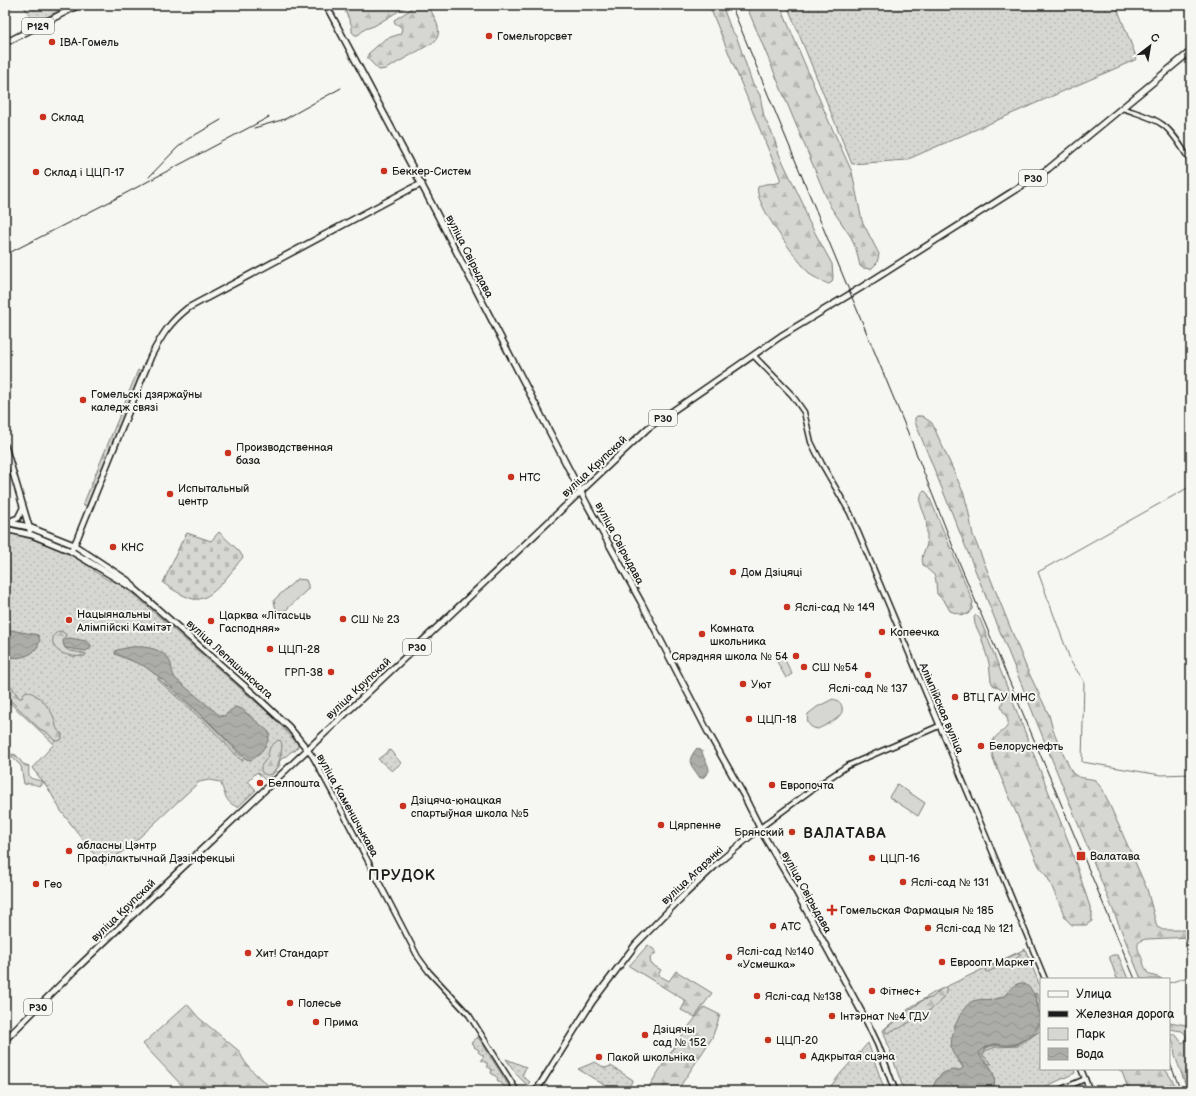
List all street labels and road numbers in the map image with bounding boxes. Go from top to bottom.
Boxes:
road number: Р129 [22,18,54,34]
road number: Р30 [1019,170,1047,186]
street label: вуліца Свірыдава [443,213,496,300]
road number: Р30 [649,410,677,426]
street label: вуліца Крупскай [559,433,630,500]
street label: вуліца Свірыдава [592,500,647,587]
street label: вуліца Лепяшынскага [184,617,276,702]
road number: Р30 [403,639,431,655]
street label: вуліца Крупскай [323,655,394,722]
street label: Алімпійская вуліца [916,660,967,756]
street label: вуліца Каменшчыкава [314,752,381,859]
street label: вуліца Агарэнкі [659,843,726,907]
street label: вуліца Свірыдава [779,849,835,936]
street label: вуліца Крупскай [89,876,158,944]
road number: Р30 [24,999,52,1015]

